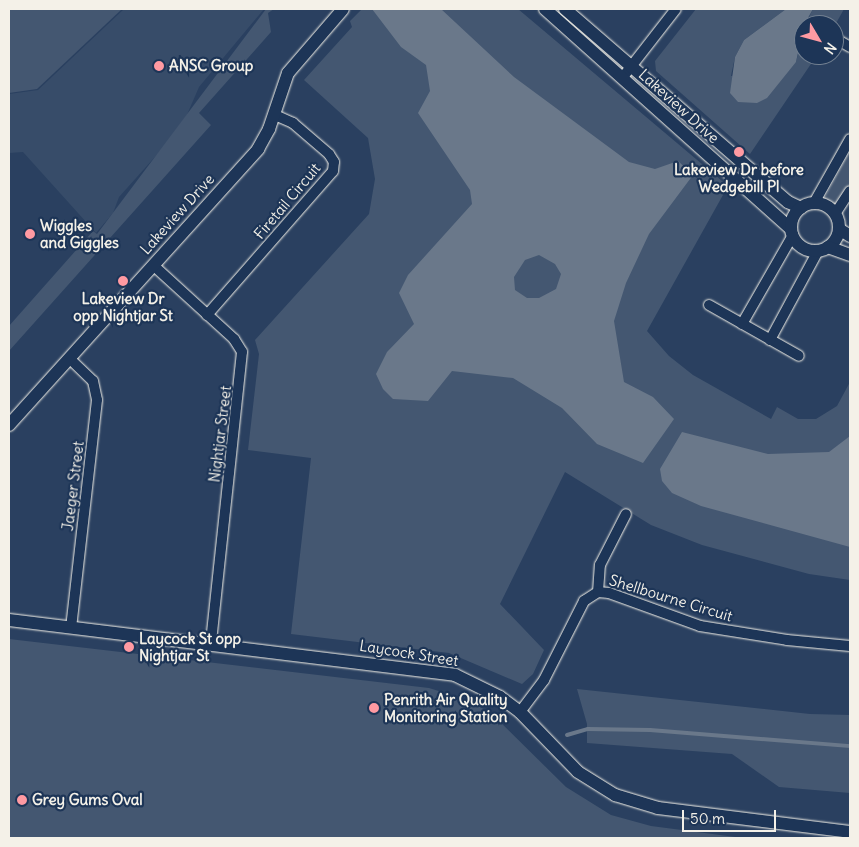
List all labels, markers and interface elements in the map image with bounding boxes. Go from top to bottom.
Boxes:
north arrow [794,15,844,65]
text: N [820,39,840,58]
place label: ANSC Group [169,57,253,75]
marker: ANSC Group [153,60,165,72]
street label: Lakeview Drive [635,65,723,147]
marker: Lakeview Dr before Wedgebill Pl [733,146,745,158]
street label: Firetail Circuit [250,159,324,243]
place label: Lakeview Dr before Wedgebill Pl [674,160,804,195]
street label: Lakeview Drive [136,170,218,258]
place label: Wiggles and Giggles [40,216,119,251]
marker: Wiggles and Giggles [24,228,36,240]
marker: Lakeview Dr opp Nightjar St [117,275,129,287]
place label: Lakeview Dr opp Nightjar St [73,289,173,324]
street label: Nightjar Street [205,385,235,483]
street label: Jaeger Street [59,440,87,532]
street label: Shellbourne Circuit [607,571,735,625]
place label: Laycock St opp Nightjar St [139,629,241,664]
street label: Laycock Street [358,636,460,670]
marker: Laycock St opp Nightjar St [123,641,135,653]
place label: Penrith Air Quality Monitoring Station [384,690,508,725]
marker: Penrith Air Quality Monitoring Station [368,702,380,714]
place label: Grey Gums Oval [32,791,143,809]
marker: Grey Gums Oval [16,794,28,806]
scale bar [684,800,778,832]
text: 50 m [690,809,725,828]

